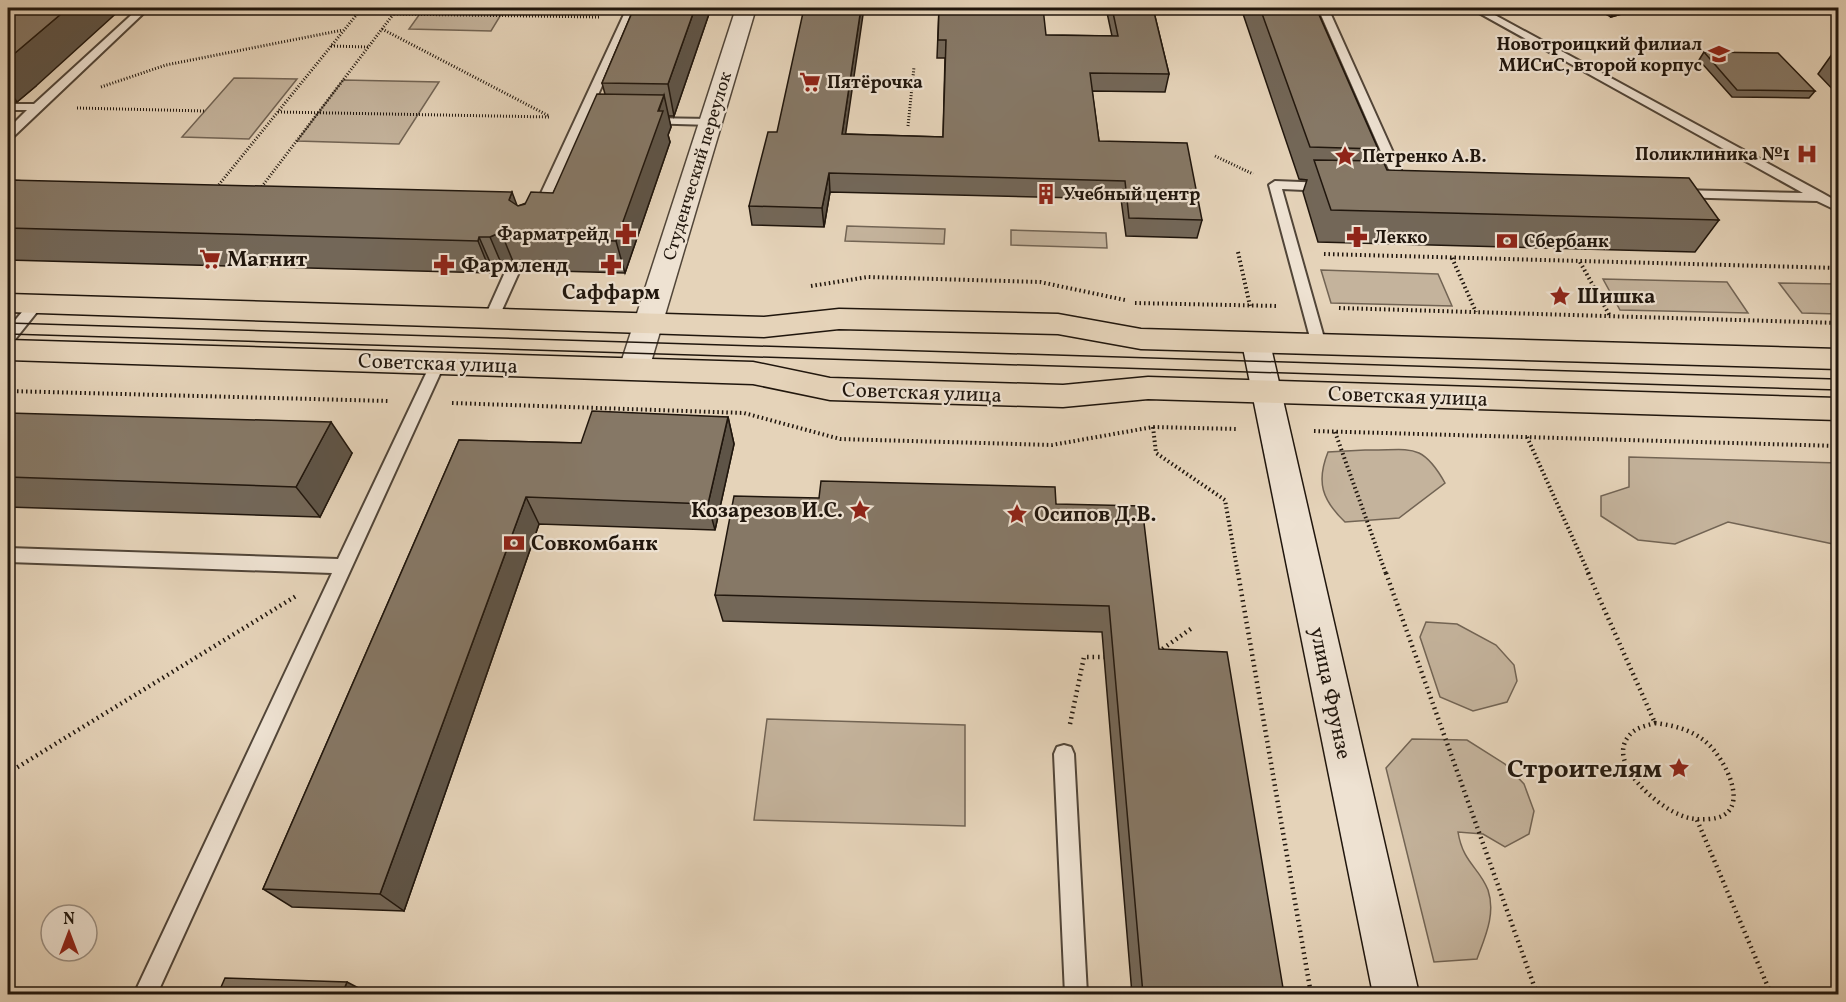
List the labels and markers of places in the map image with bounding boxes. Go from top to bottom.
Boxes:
place label: Новотроицкий филиал МИСиС, второй корпус [1496,33,1702,79]
school or university icon: Новотроицкий филиал МИСиС, второй корпус [1707,42,1731,66]
supermarket icon: Пятёрочка [798,70,822,94]
place label: Пятёрочка [827,71,923,96]
hospital icon: Поликлиника №1 [1795,142,1819,166]
place label: Поликлиника №1 [1635,143,1790,168]
place icon: Петренко А.В. [1333,144,1357,168]
place label: Петренко А.В. [1362,145,1487,170]
building icon: Учебный центр [1034,182,1058,206]
place label: Учебный центр [1063,183,1200,208]
pharmacy icon: Фарматрейд [614,222,638,246]
place label: Фарматрейд [497,223,609,248]
pharmacy icon: Лекко [1345,225,1369,249]
place label: Лекко [1374,226,1427,251]
bank icon: Сбербанк [1495,229,1519,253]
place label: Сбербанк [1524,230,1609,255]
place label: Магнит [227,246,308,275]
supermarket icon: Магнит [198,247,222,271]
place label: Фармленд [461,252,569,281]
pharmacy icon: Фармленд [432,253,456,277]
pharmacy icon: Саффарм [599,253,623,277]
place label: Саффарм [562,279,660,308]
place label: Шишка [1577,283,1655,312]
place icon: Шишка [1548,284,1572,308]
place label: Козарезов И.С. [691,497,843,526]
place icon: Козарезов И.С. [848,498,872,522]
place label: Осипов Д.В. [1034,501,1157,530]
place icon: Осипов Д.В. [1005,502,1029,526]
place label: Совкомбанк [531,530,658,559]
bank icon: Совкомбанк [502,531,526,555]
place label: Строителям [1507,752,1662,788]
place icon: Строителям [1667,756,1691,780]

